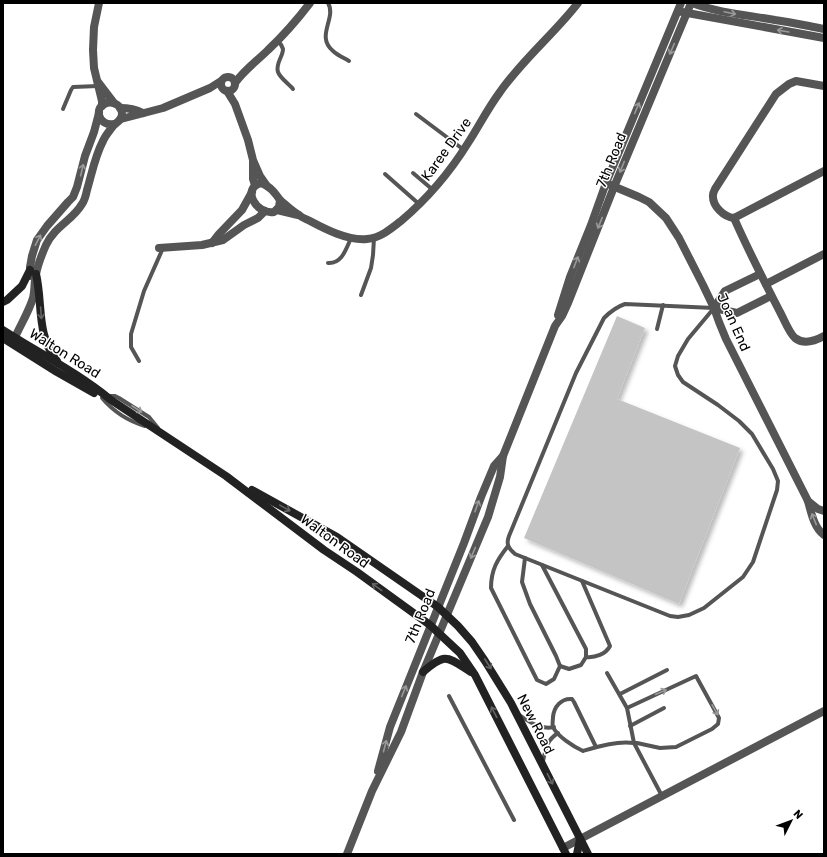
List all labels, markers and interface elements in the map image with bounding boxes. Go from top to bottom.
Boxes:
one-way arrow [723,10,736,18]
one-way arrow [777,26,790,34]
one-way arrow [668,42,675,54]
one-way arrow [634,103,642,115]
street label: Karee Drive [418,114,475,184]
street label: 7th Road [593,130,630,190]
one-way arrow [618,161,625,173]
one-way arrow [78,164,86,177]
one-way arrow [595,216,603,228]
one-way arrow [35,234,42,246]
one-way arrow [572,257,580,269]
street label: Joan End [713,290,754,354]
one-way arrow [37,306,44,319]
street label: Walton Road [26,325,103,382]
one-way arrow [131,405,142,413]
one-way arrow [474,501,482,513]
one-way arrow [279,505,291,513]
street label: Walton Road [297,511,372,572]
one-way arrow [809,514,817,526]
one-way arrow [468,546,476,558]
one-way arrow [372,583,383,591]
street label: 7th Road [402,586,439,646]
one-way arrow [484,659,492,670]
one-way arrow [401,685,409,697]
one-way arrow [655,688,667,695]
street label: New Road [513,691,558,757]
one-way arrow [711,704,719,716]
one-way arrow [489,706,497,718]
one-way arrow [382,740,389,753]
one-way arrow [546,772,554,784]
north arrow [771,801,811,841]
text: N [791,807,806,822]

